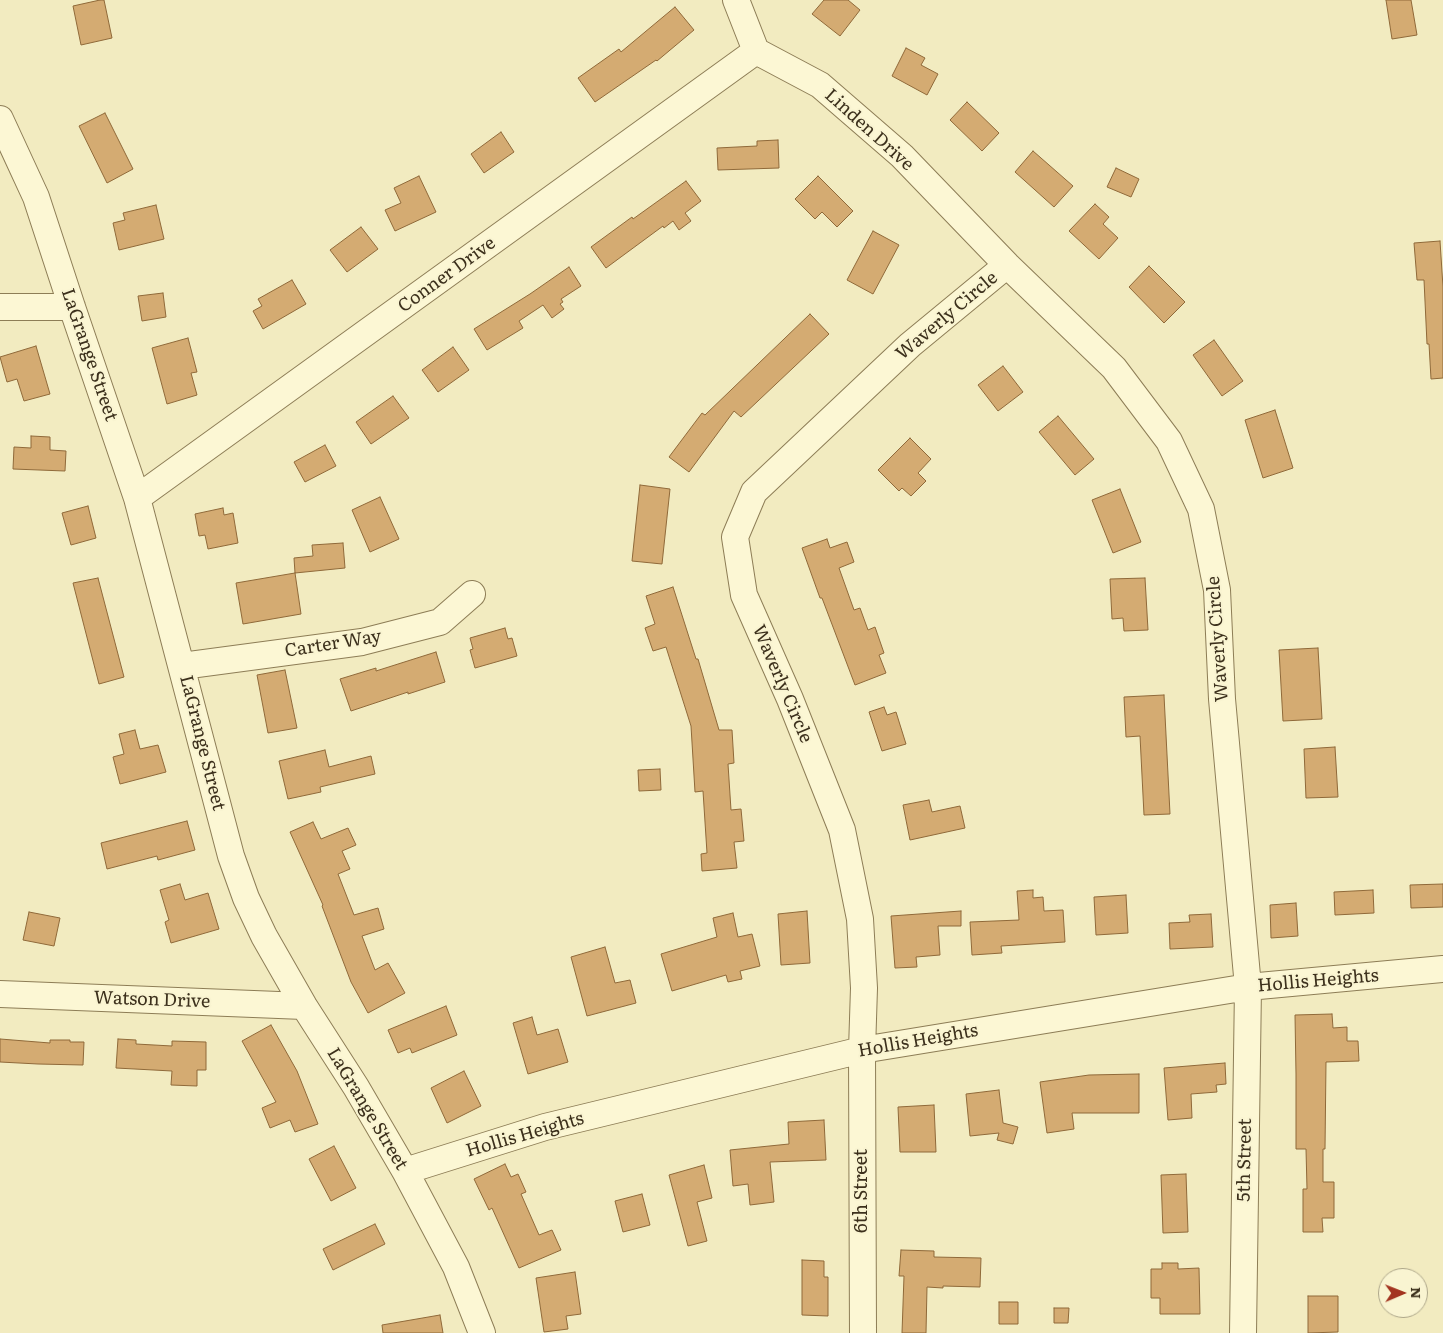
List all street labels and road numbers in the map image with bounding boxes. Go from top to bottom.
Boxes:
street label: Linden Drive [820,84,918,176]
street label: Conner Drive [394,232,500,318]
street label: Waverly Circle [892,267,1002,365]
street label: LaGrange Street [56,286,122,424]
street label: Waverly Circle [1203,575,1233,703]
street label: Waverly Circle [747,622,817,746]
street label: Carter Way [283,626,383,662]
street label: LaGrange Street [175,673,229,813]
street label: Hollis Heights [1257,965,1379,997]
street label: Watson Drive [93,987,211,1013]
street label: Hollis Heights [856,1020,980,1062]
street label: LaGrange Street [322,1044,412,1174]
street label: Hollis Heights [464,1108,586,1162]
street label: 5th Street [1233,1118,1257,1202]
street label: 6th Street [851,1149,873,1233]

